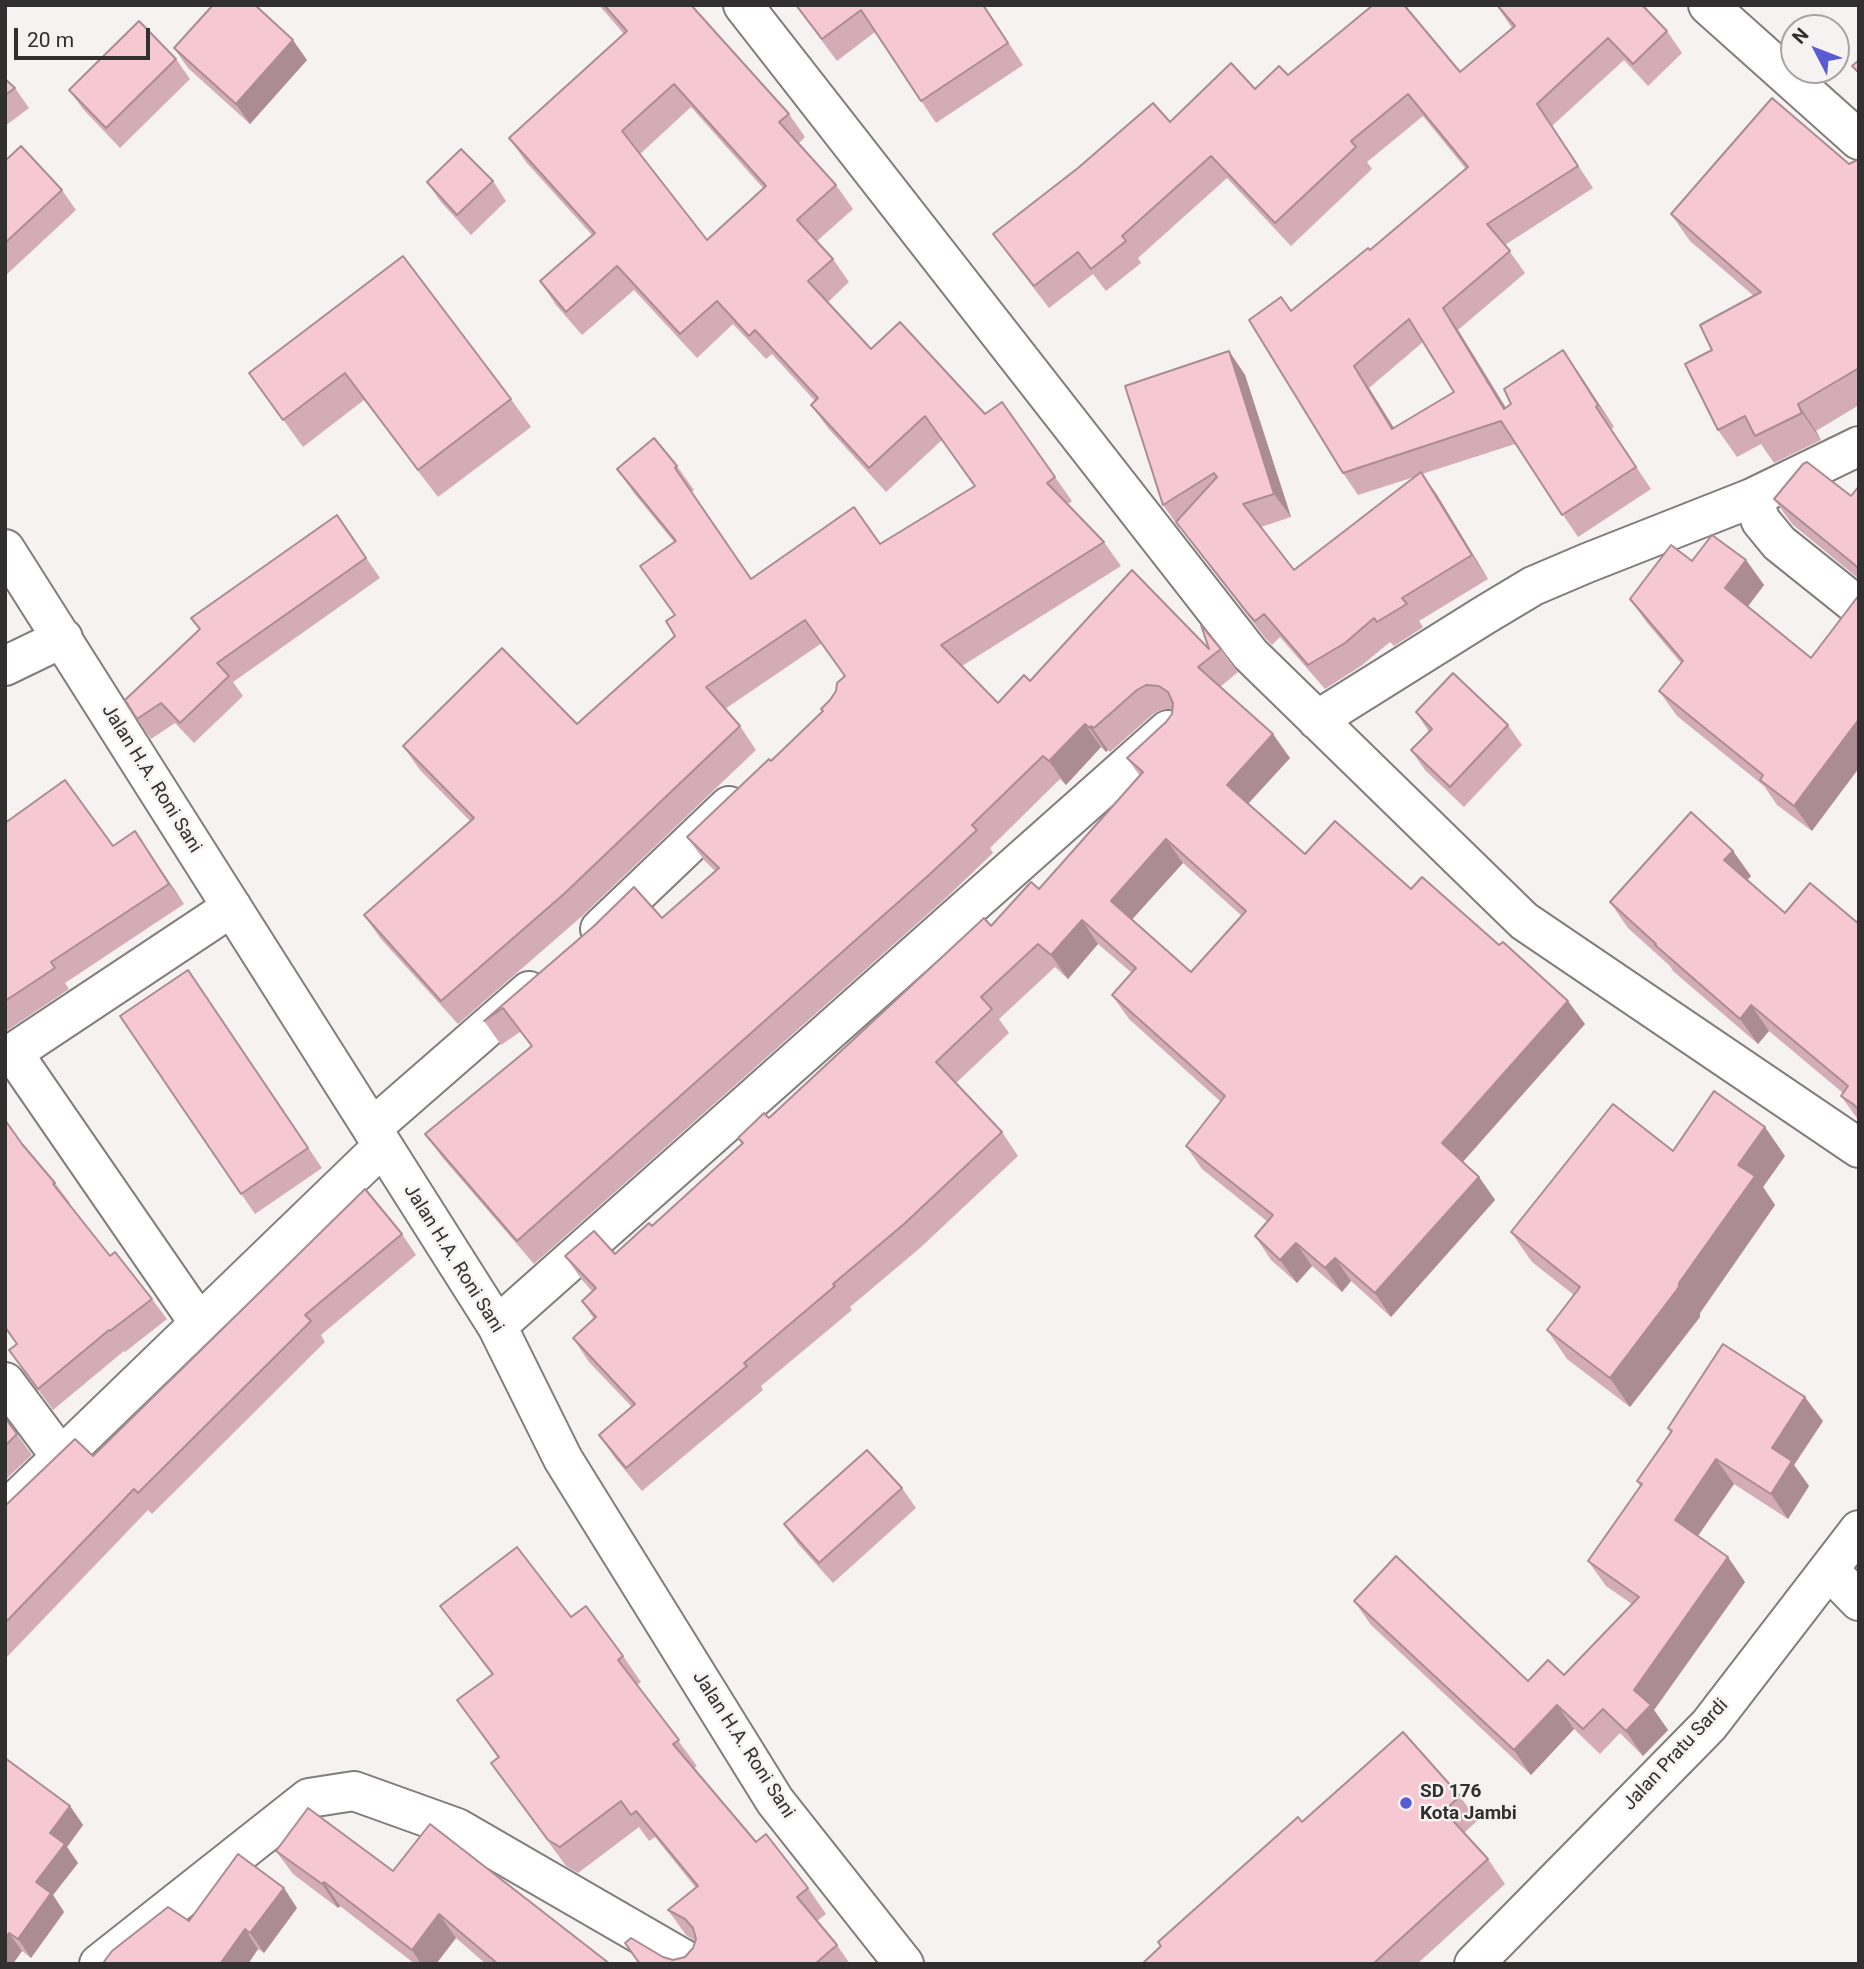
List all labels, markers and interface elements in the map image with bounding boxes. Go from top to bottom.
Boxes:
scale bar [18,14,154,58]
north arrow [1780,14,1850,84]
text: N [1787,23,1814,49]
text: 20 m [27,28,74,52]
street label: Jalan H.A. Roni Sani [96,701,206,857]
street label: Jalan H.A. Roni Sani [398,1181,508,1337]
street label: Jalan H.A. Roni Sani [687,1667,799,1823]
street label: Jalan Pratu Sardi [1619,1695,1733,1815]
place label: SD 176 Kota Jambi [1420,1781,1517,1825]
marker: SD 176 Kota Jambi [1398,1795,1414,1811]

